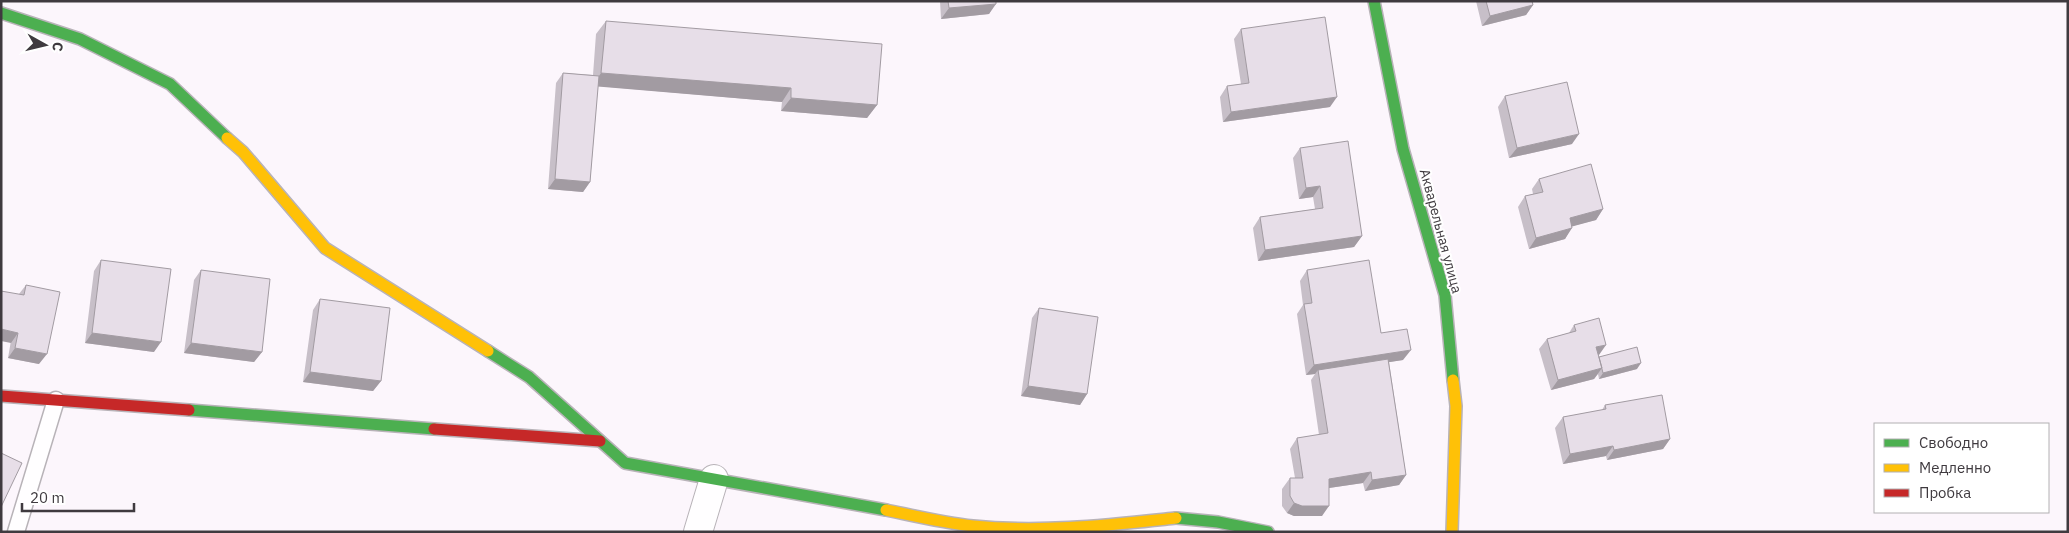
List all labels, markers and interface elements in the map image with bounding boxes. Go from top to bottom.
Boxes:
north arrow [20,20,70,70]
text: С [48,41,67,53]
street label: Акварельная улица [1416,167,1466,296]
legend [1874,423,2049,513]
text: Свободно [1919,433,1988,452]
text: Медленно [1919,458,1991,477]
scale bar [22,480,135,512]
text: Пробка [1919,483,1971,502]
text: 20 m [30,488,65,507]

